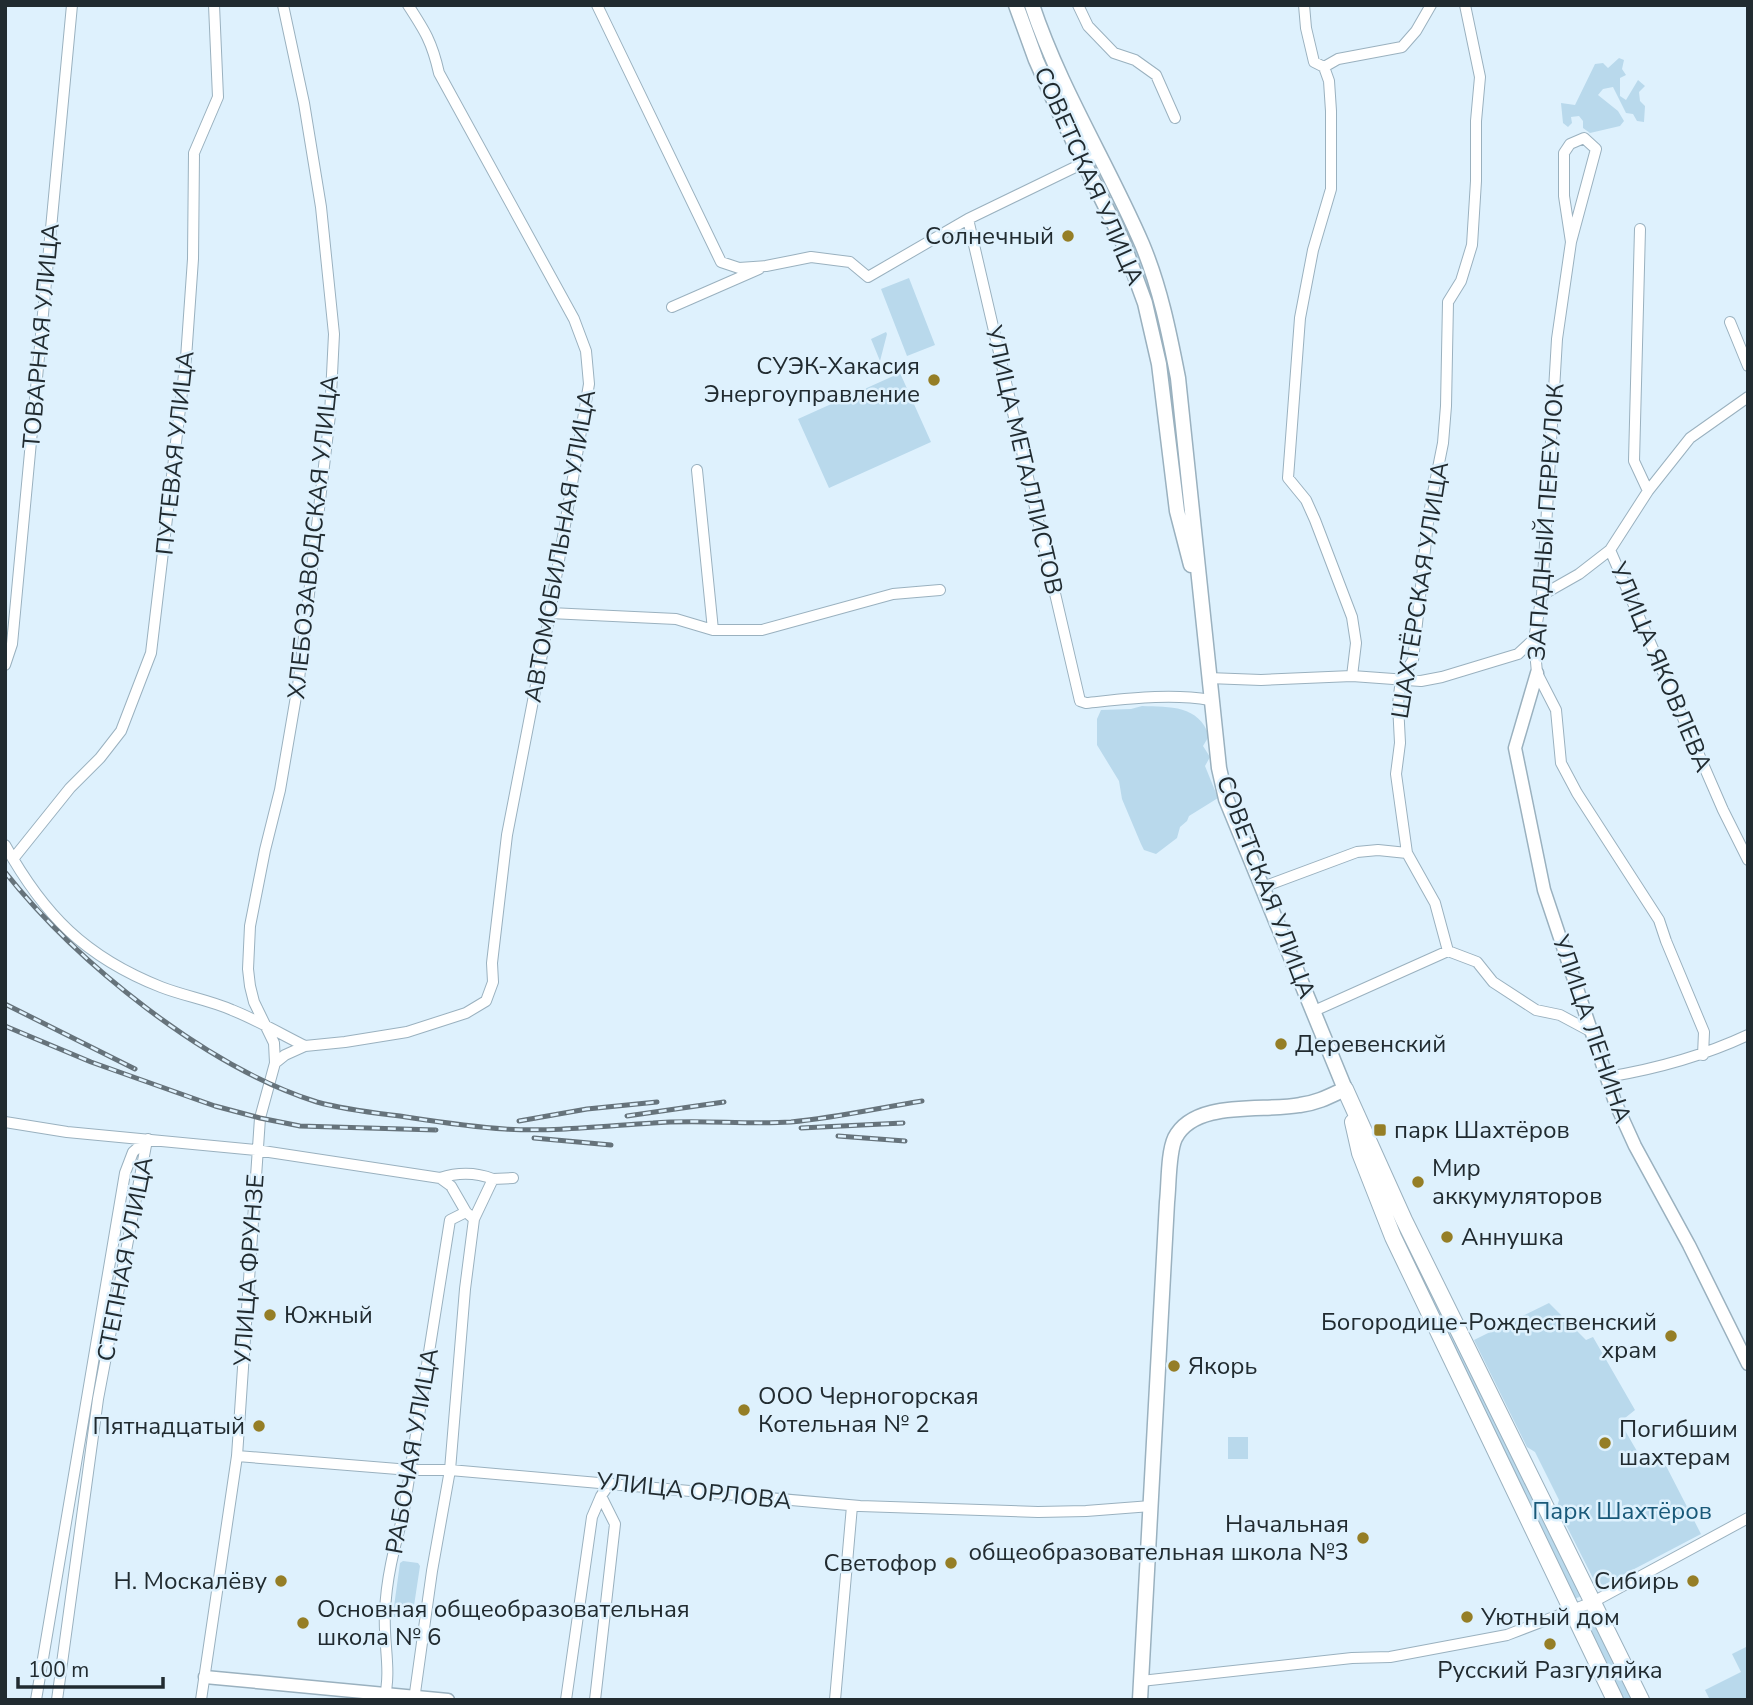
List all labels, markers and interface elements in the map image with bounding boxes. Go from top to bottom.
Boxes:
street label: СОВЕТСКАЯ УЛИЦА [1026,62,1152,291]
place label: Солнечный [925,220,1054,252]
street label: ТОВАРНАЯ УЛИЦА [15,222,67,450]
marker: Солнечный [1060,228,1076,244]
street label: УЛИЦА МЕТАЛЛИСТОВ [977,321,1071,598]
street label: ПУТЕВАЯ УЛИЦА [148,349,202,557]
place label: СУЭК-Хакасия Энергоуправление [704,350,920,410]
marker: СУЭК-Хакасия Энергоуправление [926,372,942,388]
street label: ХЛЕБОЗАВОДСКАЯ УЛИЦА [280,373,346,700]
street label: ЗАПАДНЫЙ ПЕРЕУЛОК [1520,382,1572,662]
street label: АВТОМОБИЛЬНАЯ УЛИЦА [517,387,603,705]
street label: ШАХТЁРСКАЯ УЛИЦА [1384,459,1456,721]
street label: УЛИЦА ЯКОВЛЕВА [1602,556,1720,777]
street label: СОВЕТСКАЯ УЛИЦА [1209,771,1323,1003]
street label: УЛИЦА ЛЕНИНА [1544,930,1639,1128]
place label: Деревенский [1295,1028,1446,1060]
marker: Деревенский [1273,1036,1289,1052]
place label: парк Шахтёров [1394,1114,1570,1146]
marker: парк Шахтёров [1372,1122,1388,1138]
place label: Мир аккумуляторов [1432,1152,1602,1212]
street label: СТЕПНАЯ УЛИЦА [89,1153,161,1364]
street label: УЛИЦА ФРУНЗЕ [226,1173,272,1368]
marker: Мир аккумуляторов [1410,1174,1426,1190]
place label: Аннушка [1461,1221,1564,1253]
marker: Аннушка [1439,1229,1455,1245]
place label: Южный [284,1299,373,1331]
place label: Богородице-Рождественский храм [1321,1306,1657,1366]
marker: Южный [262,1307,278,1323]
marker: Богородице-Рождественский храм [1663,1328,1679,1344]
street label: РАБОЧАЯ УЛИЦА [378,1345,446,1556]
place label: Якорь [1188,1350,1257,1382]
marker: Якорь [1166,1358,1182,1374]
place label: ООО Черногорская Котельная № 2 [758,1380,979,1440]
marker: ООО Черногорская Котельная № 2 [736,1402,752,1418]
place label: Пятнадцатый [93,1410,245,1442]
place label: Погибшим шахтерам [1619,1413,1738,1473]
marker: Пятнадцатый [251,1418,267,1434]
marker: Погибшим шахтерам [1597,1435,1613,1451]
street label: УЛИЦА ОРЛОВА [594,1465,794,1517]
park label: Парк Шахтёров [1532,1495,1712,1527]
place label: Начальная общеобразовательная школа №3 [968,1508,1349,1568]
marker: Начальная общеобразовательная школа №3 [1355,1530,1371,1546]
place label: Светофор [824,1547,937,1579]
marker: Светофор [943,1555,959,1571]
place label: Н. Москалёву [114,1565,267,1597]
place label: Сибирь [1594,1565,1679,1597]
marker: Н. Москалёву [273,1573,289,1589]
marker: Сибирь [1685,1573,1701,1589]
place label: Основная общеобразовательная школа № 6 [317,1593,690,1653]
place label: Уютный дом [1480,1601,1620,1633]
marker: Уютный дом [1459,1609,1475,1625]
marker: Основная общеобразовательная школа № 6 [295,1615,311,1631]
marker: Русский Разгуляйка [1542,1636,1558,1652]
scale bar [18,1646,163,1690]
place label: Русский Разгуляйка [1437,1654,1663,1686]
text: 100 m [28,1656,89,1684]

